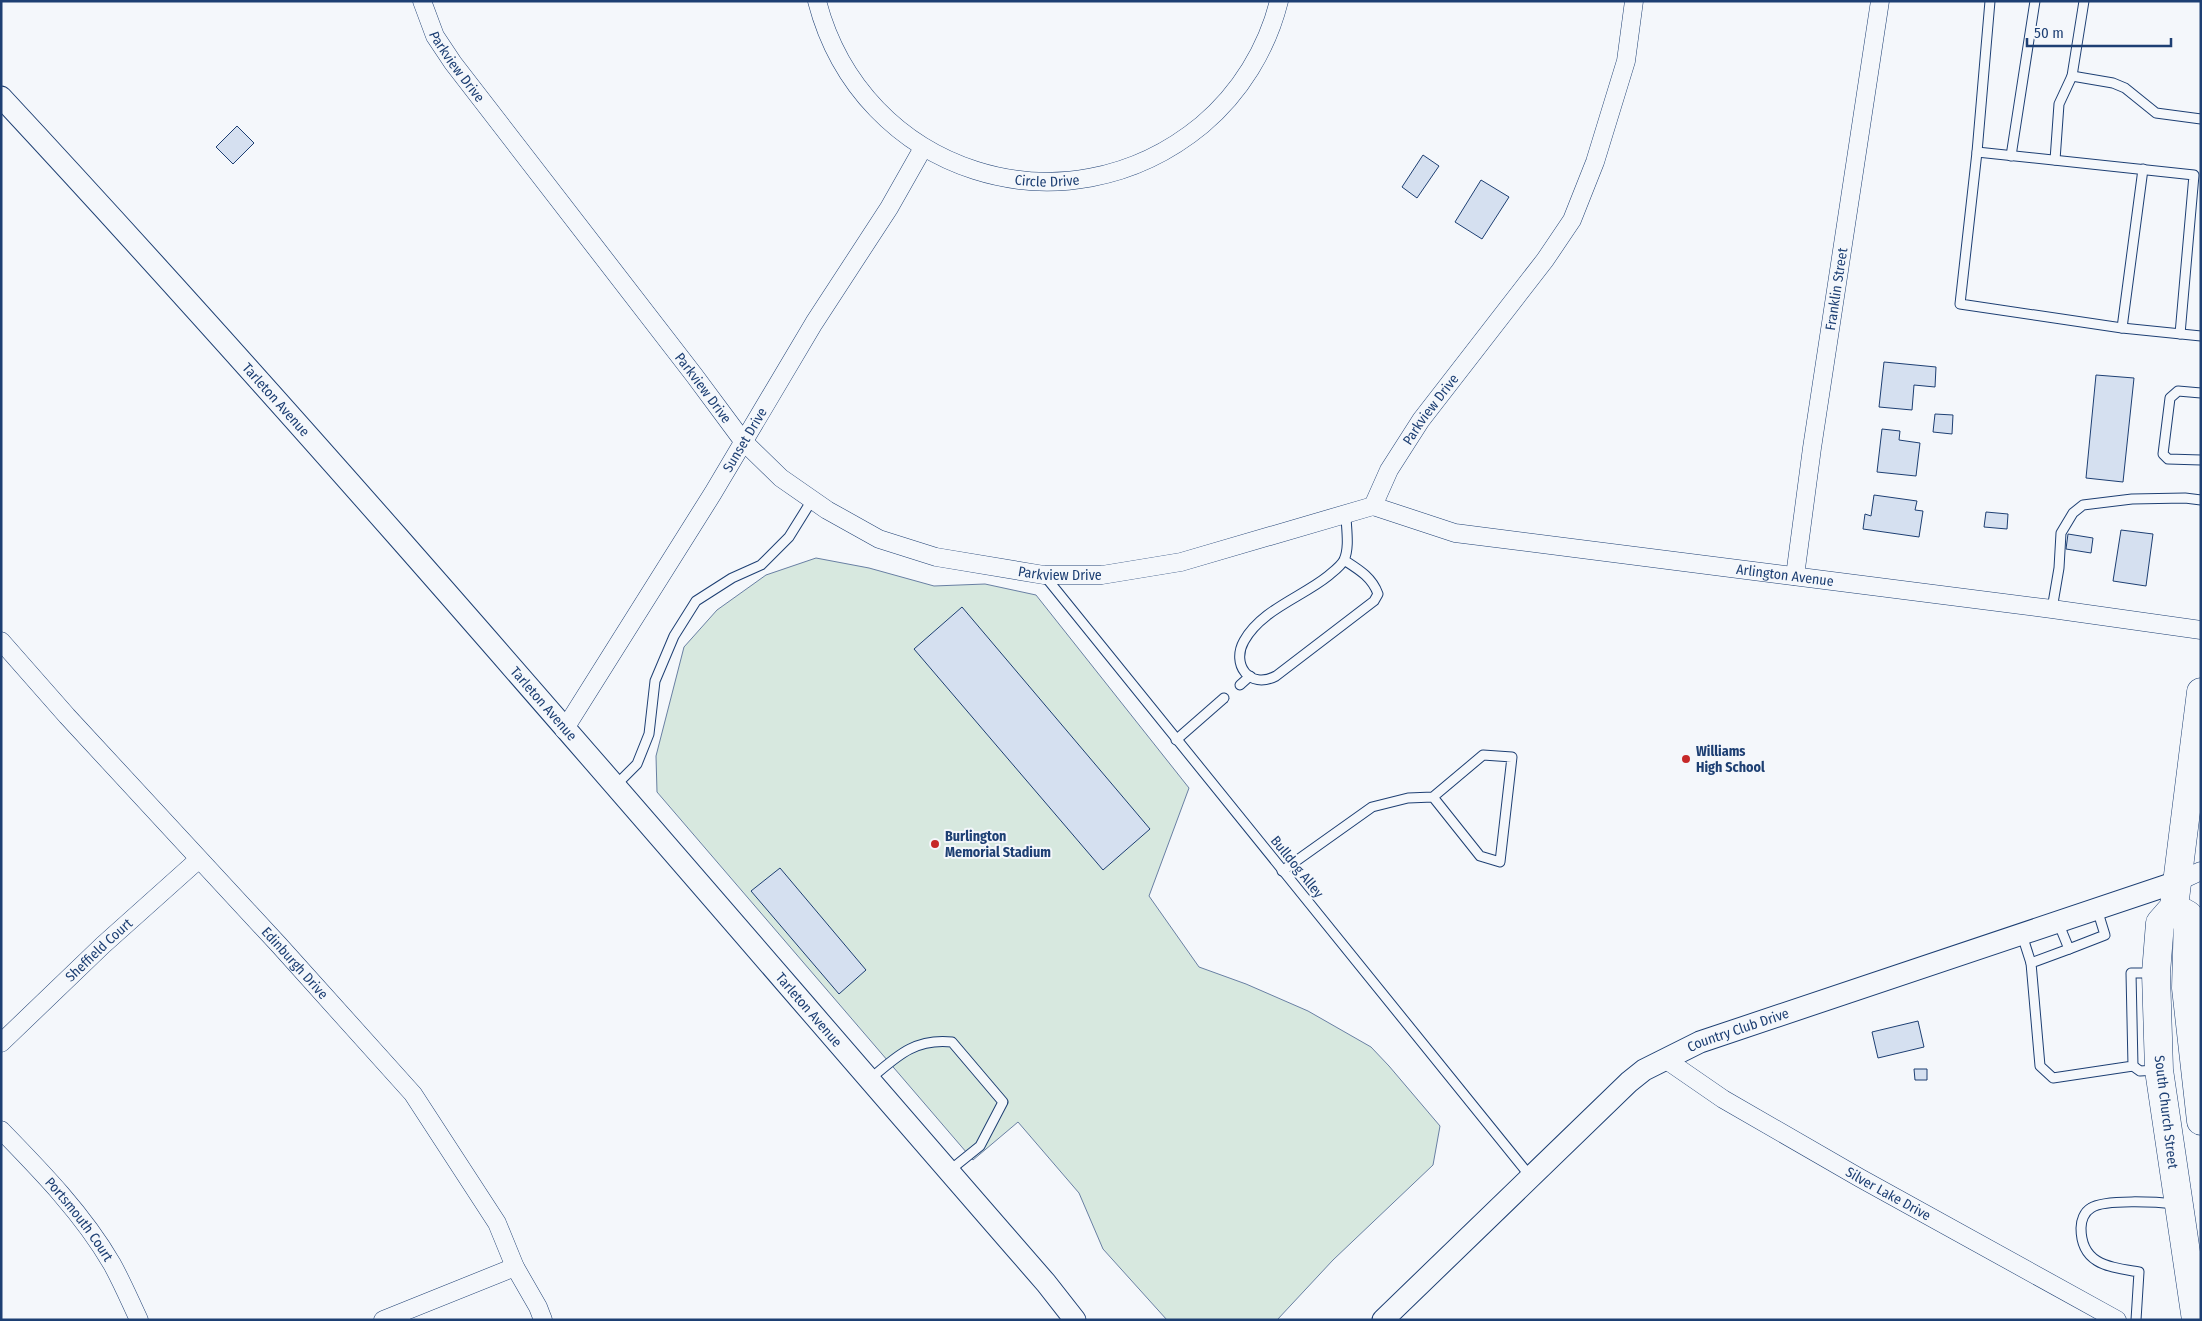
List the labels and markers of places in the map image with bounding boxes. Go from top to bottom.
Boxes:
place label: Williams High School [1696,743,1765,776]
marker: Williams High School [1680,753,1692,765]
place label: Burlington Memorial Stadium [945,828,1051,861]
marker: Burlington Memorial Stadium [929,838,941,850]

